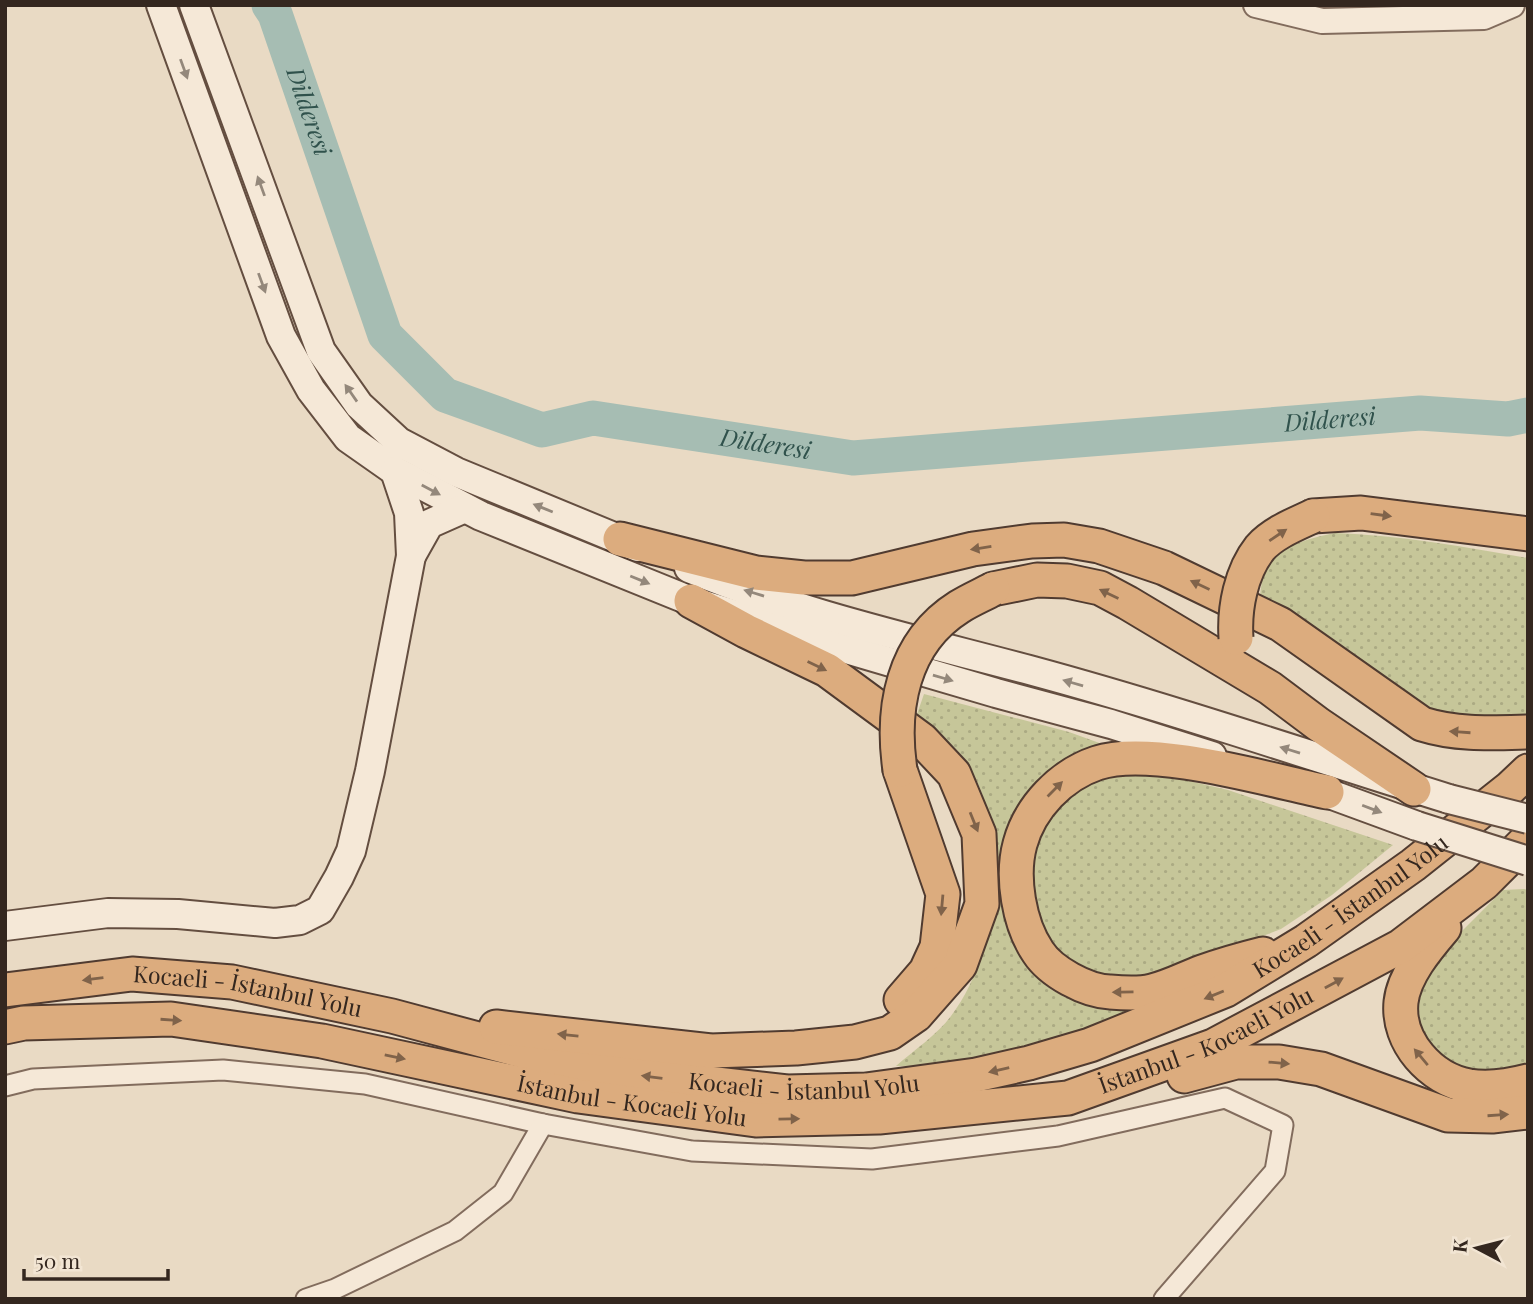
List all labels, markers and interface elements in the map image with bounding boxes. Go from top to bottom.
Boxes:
one-way arrow [179,59,190,80]
water label: Dilderesi [280,62,341,160]
one-way arrow [255,175,266,196]
one-way arrow [257,273,268,294]
one-way arrow [345,384,358,403]
water label: Dilderesi [1282,399,1377,438]
water label: Dilderesi [717,420,814,465]
one-way arrow [421,484,441,496]
one-way arrow [533,502,554,513]
one-way arrow [1370,510,1392,521]
one-way arrow [1269,528,1287,542]
one-way arrow [970,543,992,554]
one-way arrow [629,575,650,586]
one-way arrow [1190,579,1211,590]
one-way arrow [743,588,764,598]
one-way arrow [1099,588,1119,599]
one-way arrow [807,660,827,671]
one-way arrow [933,673,954,683]
one-way arrow [1062,677,1083,687]
one-way arrow [1448,726,1470,737]
one-way arrow [1279,744,1300,754]
one-way arrow [1046,781,1063,798]
one-way arrow [1361,803,1382,814]
one-way arrow [968,811,979,832]
street label: Kocaeli - İstanbul Yolu [1246,826,1454,984]
one-way arrow [936,894,947,916]
street label: Kocaeli - İstanbul Yolu [132,957,365,1023]
one-way arrow [82,973,104,984]
one-way arrow [1324,977,1343,989]
street label: İstanbul - Kocaeli Yolu [1094,979,1318,1100]
one-way arrow [1112,986,1134,998]
one-way arrow [1203,989,1224,1000]
one-way arrow [160,1015,182,1026]
one-way arrow [557,1029,579,1040]
one-way arrow [1414,1048,1429,1065]
one-way arrow [384,1052,406,1063]
one-way arrow [1268,1058,1290,1069]
street label: Kocaeli - İstanbul Yolu [687,1064,921,1106]
one-way arrow [988,1064,1010,1075]
street label: İstanbul - Kocaeli Yolu [515,1066,749,1133]
one-way arrow [640,1071,662,1082]
one-way arrow [1487,1109,1509,1120]
one-way arrow [778,1113,800,1125]
north arrow [1442,1213,1512,1283]
text: K [1445,1237,1473,1254]
scale bar [24,1238,168,1282]
text: 50 m [35,1246,81,1274]

